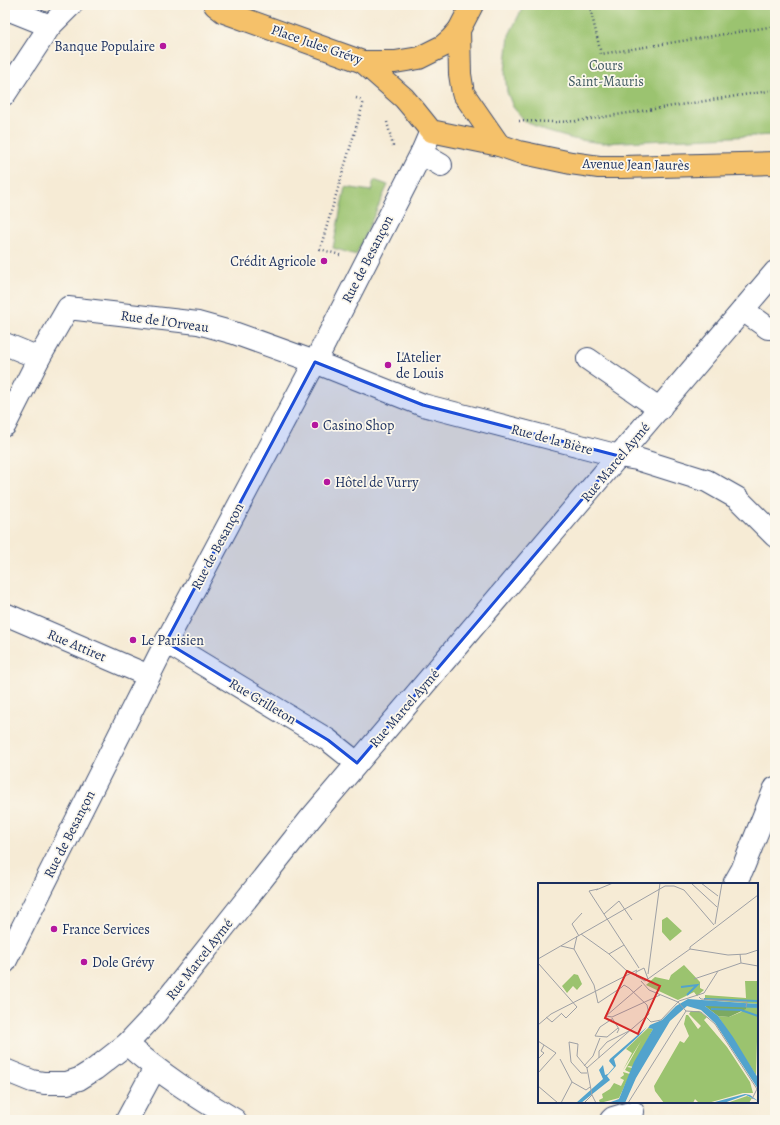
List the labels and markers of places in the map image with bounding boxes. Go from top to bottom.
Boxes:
place label: Banque Populaire [54,37,155,56]
marker: Banque Populaire [158,41,168,51]
place label: Crédit Agricole [230,252,316,271]
marker: Crédit Agricole [319,256,329,266]
place label: L'Atelier de Louis [396,348,444,383]
marker: L'Atelier de Louis [383,360,393,370]
place label: Casino Shop [323,416,394,435]
marker: Casino Shop [310,420,320,430]
place label: Hôtel de Vurry [335,473,419,492]
marker: Hôtel de Vurry [322,477,332,487]
place label: Le Parisien [141,631,204,650]
marker: Le Parisien [128,635,138,645]
place label: France Services [62,920,150,939]
marker: France Services [49,924,59,934]
place label: Dole Grévy [92,953,155,972]
marker: Dole Grévy [79,957,89,967]

